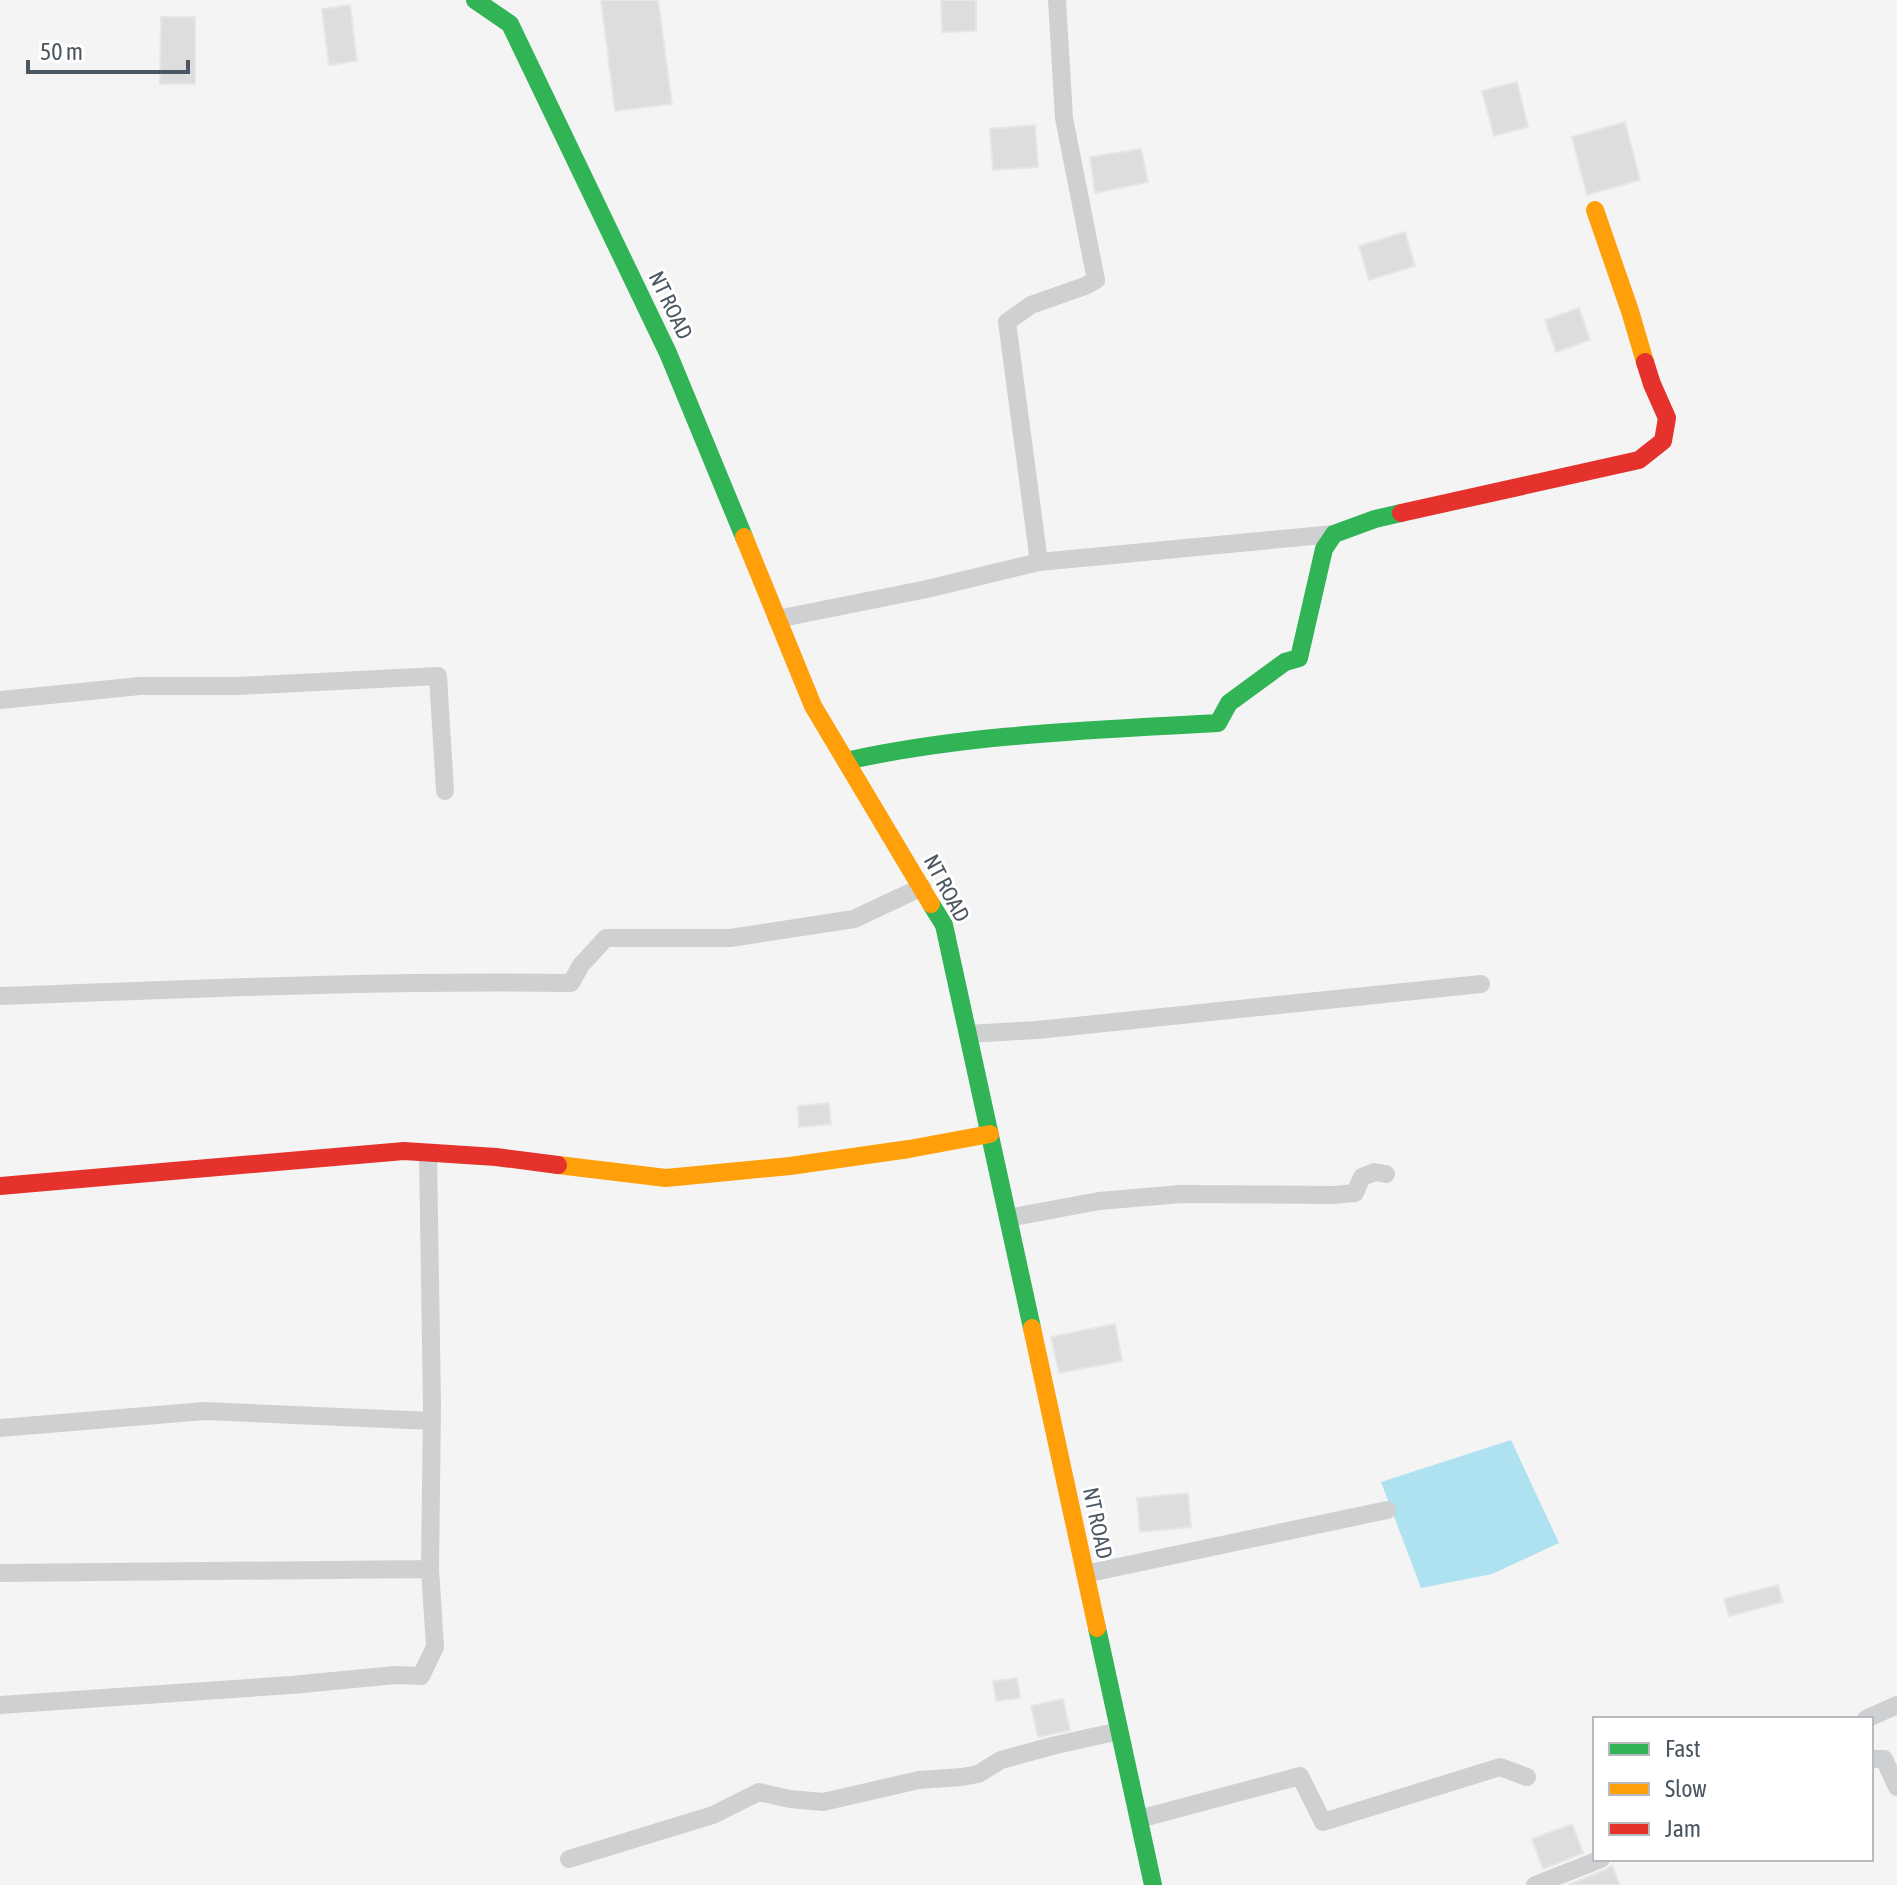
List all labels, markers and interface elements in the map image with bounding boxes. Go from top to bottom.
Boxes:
scale bar [28,24,188,74]
text: 50 m [40,38,83,65]
street label: NT ROAD [643,267,699,343]
street label: NT ROAD [919,850,975,926]
street label: NT ROAD [1078,1485,1118,1561]
legend [1593,1717,1873,1861]
text: Fast [1665,1735,1701,1762]
text: Slow [1665,1775,1707,1802]
text: Jam [1665,1815,1701,1842]

